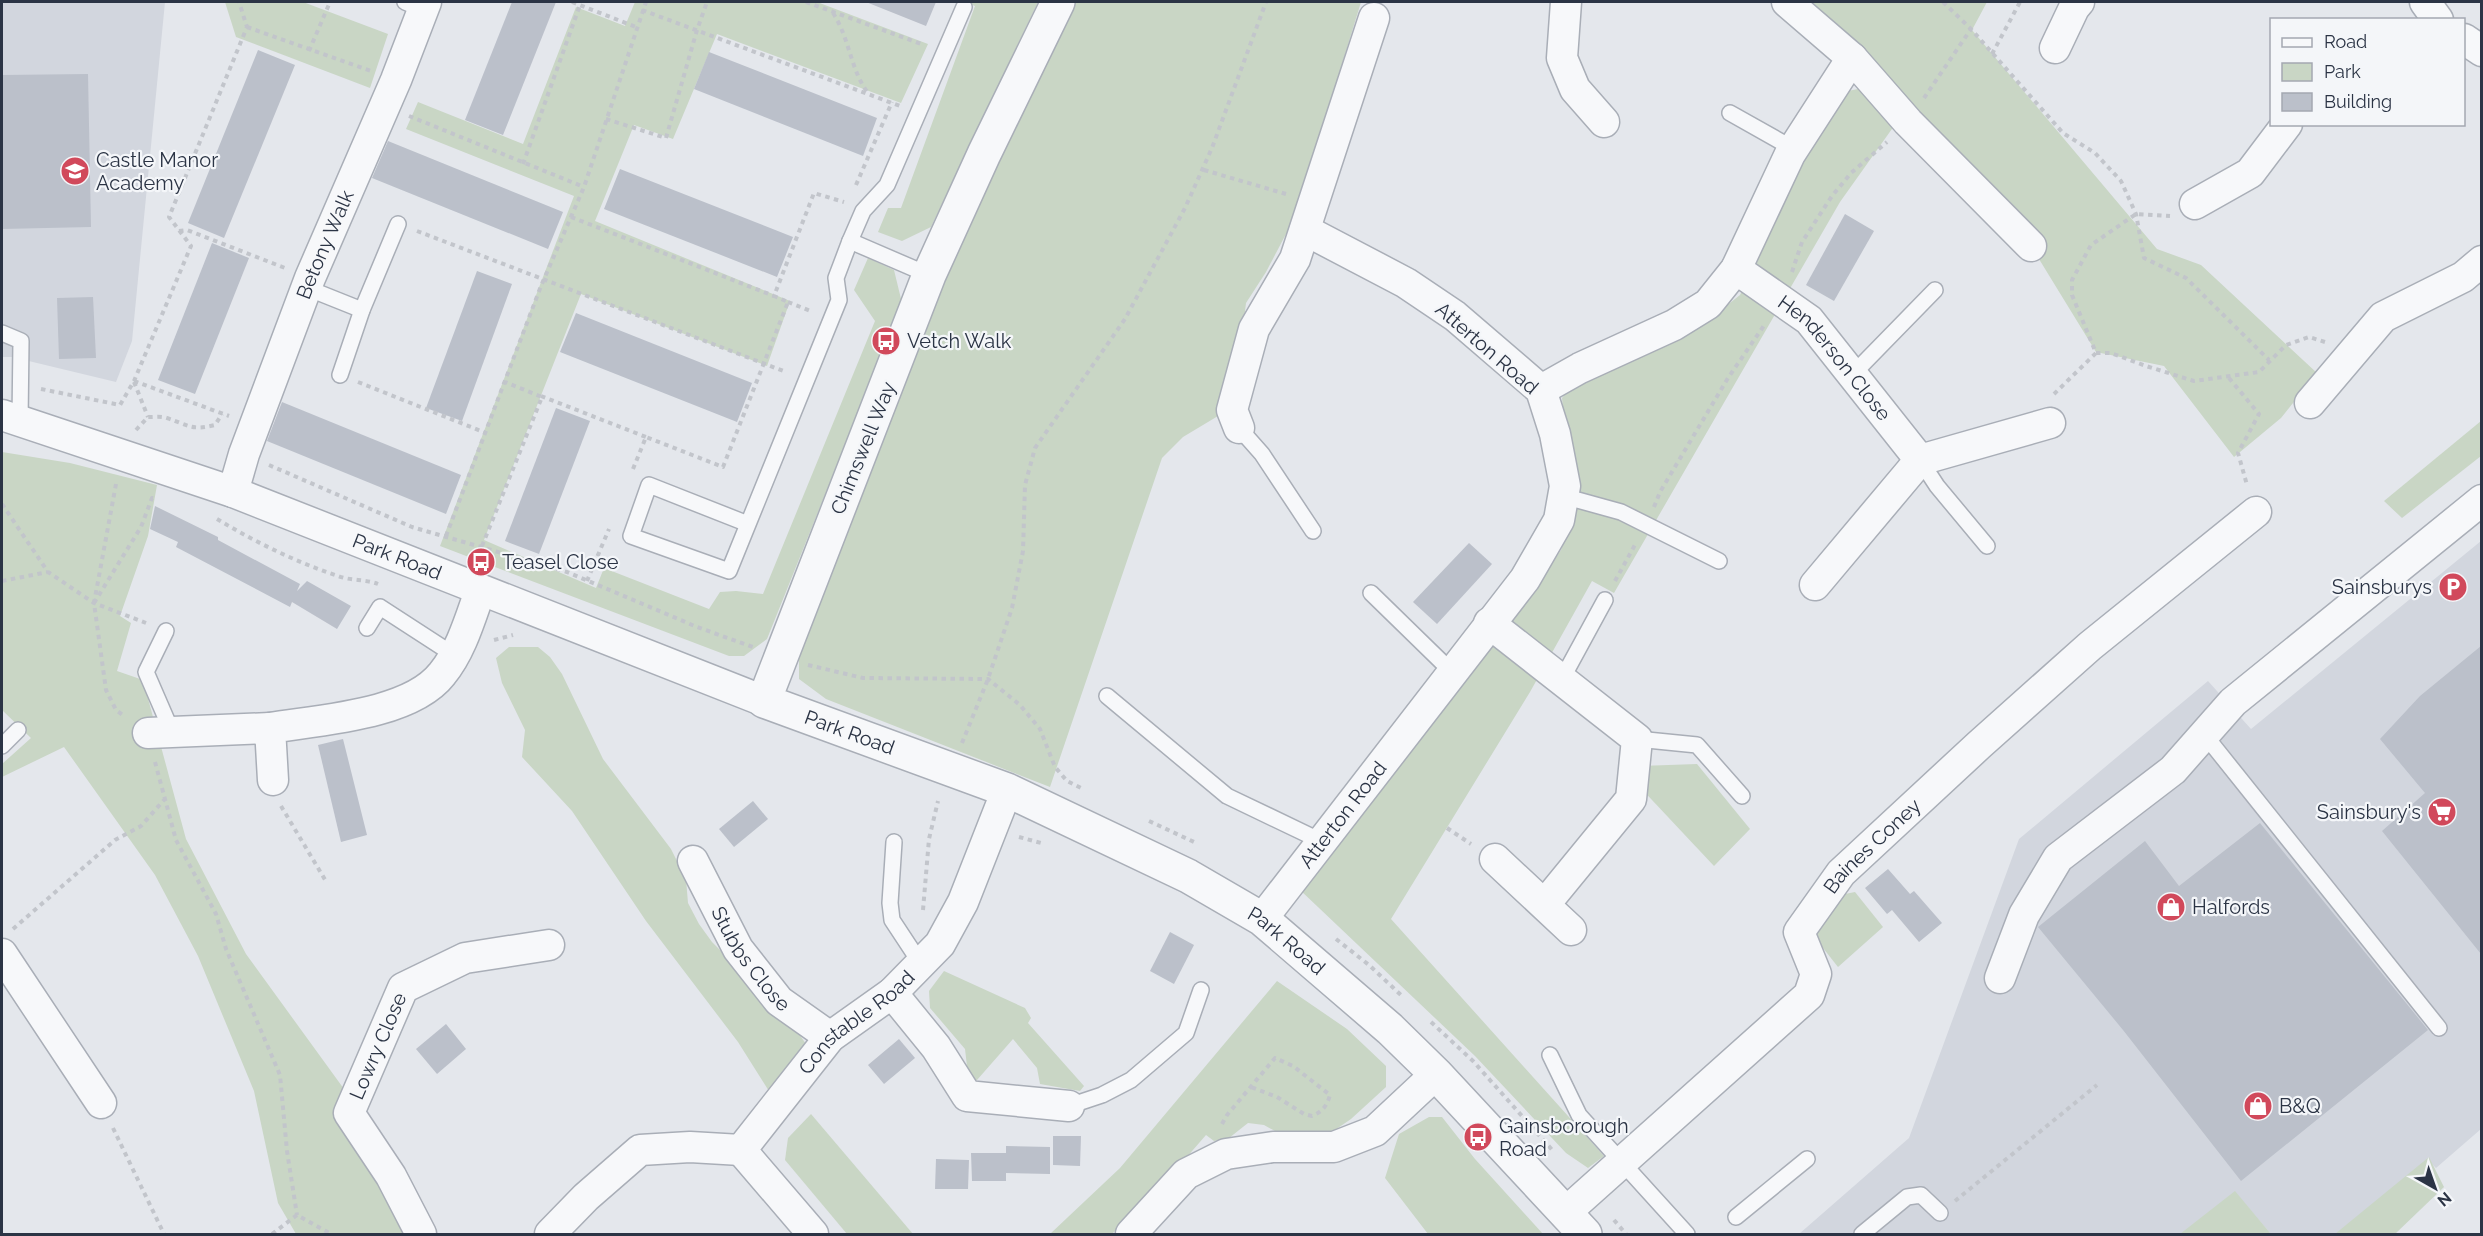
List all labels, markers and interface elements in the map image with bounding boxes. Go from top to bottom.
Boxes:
legend [2270,18,2465,126]
text: Road [2324,31,2367,52]
text: Park [2324,61,2361,82]
text: Building [2324,91,2392,112]
place label: Castle Manor Academy [96,148,218,195]
school or university icon: Castle Manor Academy [59,155,91,187]
street label: Betony Walk [291,186,359,303]
street label: Henderson Close [1773,290,1896,426]
street label: Atterton Road [1431,297,1543,399]
bus stop icon: Vetch Walk [870,325,902,357]
place label: Vetch Walk [907,329,1012,353]
street label: Chimswell Way [825,378,901,518]
street label: Park Road [349,528,445,585]
bus stop icon: Teasel Close [465,546,497,578]
place label: Teasel Close [502,550,619,574]
parking icon: Sainsburys [2437,571,2469,603]
place label: Sainsburys [2332,575,2432,599]
street label: Park Road [801,705,898,760]
street label: Atterton Road [1294,756,1392,873]
street label: Baines Coney [1818,793,1926,898]
supermarket icon: Sainsbury's [2426,796,2458,828]
place label: Sainsbury's [2317,800,2421,824]
shop icon: Halfords [2155,891,2187,923]
place label: Halfords [2192,895,2270,919]
street label: Park Road [1243,901,1330,980]
street label: Stubbs Close [706,902,794,1017]
street label: Constable Road [793,965,920,1079]
street label: Lowry Close [344,989,412,1103]
shop icon: B&Q [2242,1090,2274,1122]
place label: B&Q [2279,1094,2321,1118]
place label: Gainsborough Road [1499,1114,1629,1161]
bus stop icon: Gainsborough Road [1462,1121,1494,1153]
north arrow [2405,1158,2465,1218]
text: N [2434,1188,2455,1210]

